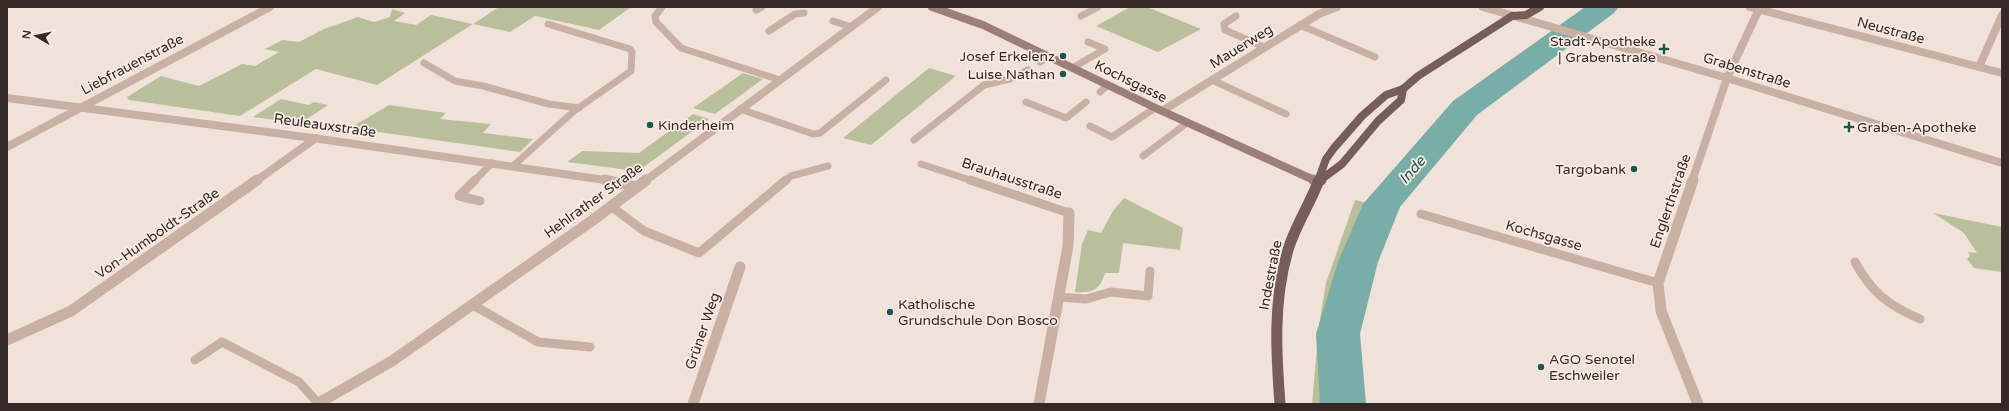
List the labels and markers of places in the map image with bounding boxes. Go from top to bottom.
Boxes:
place label: Stadt-Apotheke | Grabenstraße [1550,33,1656,66]
marker: Stadt-Apotheke | Grabenstraße [1659,44,1669,54]
place label: Josef Erkelenz [960,48,1055,65]
marker: Josef Erkelenz [1058,51,1068,61]
place label: Luise Nathan [967,66,1055,83]
marker: Luise Nathan [1058,69,1068,79]
place label: Kinderheim [658,117,734,134]
place label: Graben-Apotheke [1857,119,1977,136]
marker: Kinderheim [645,120,655,130]
marker: Graben-Apotheke [1844,122,1854,132]
place label: Targobank [1555,161,1626,178]
marker: Targobank [1629,164,1639,174]
place label: Katholische Grundschule Don Bosco [898,296,1058,329]
marker: Katholische Grundschule Don Bosco [885,307,895,317]
place label: AGO Senotel Eschweiler [1549,351,1635,384]
marker: AGO Senotel Eschweiler [1536,362,1546,372]

